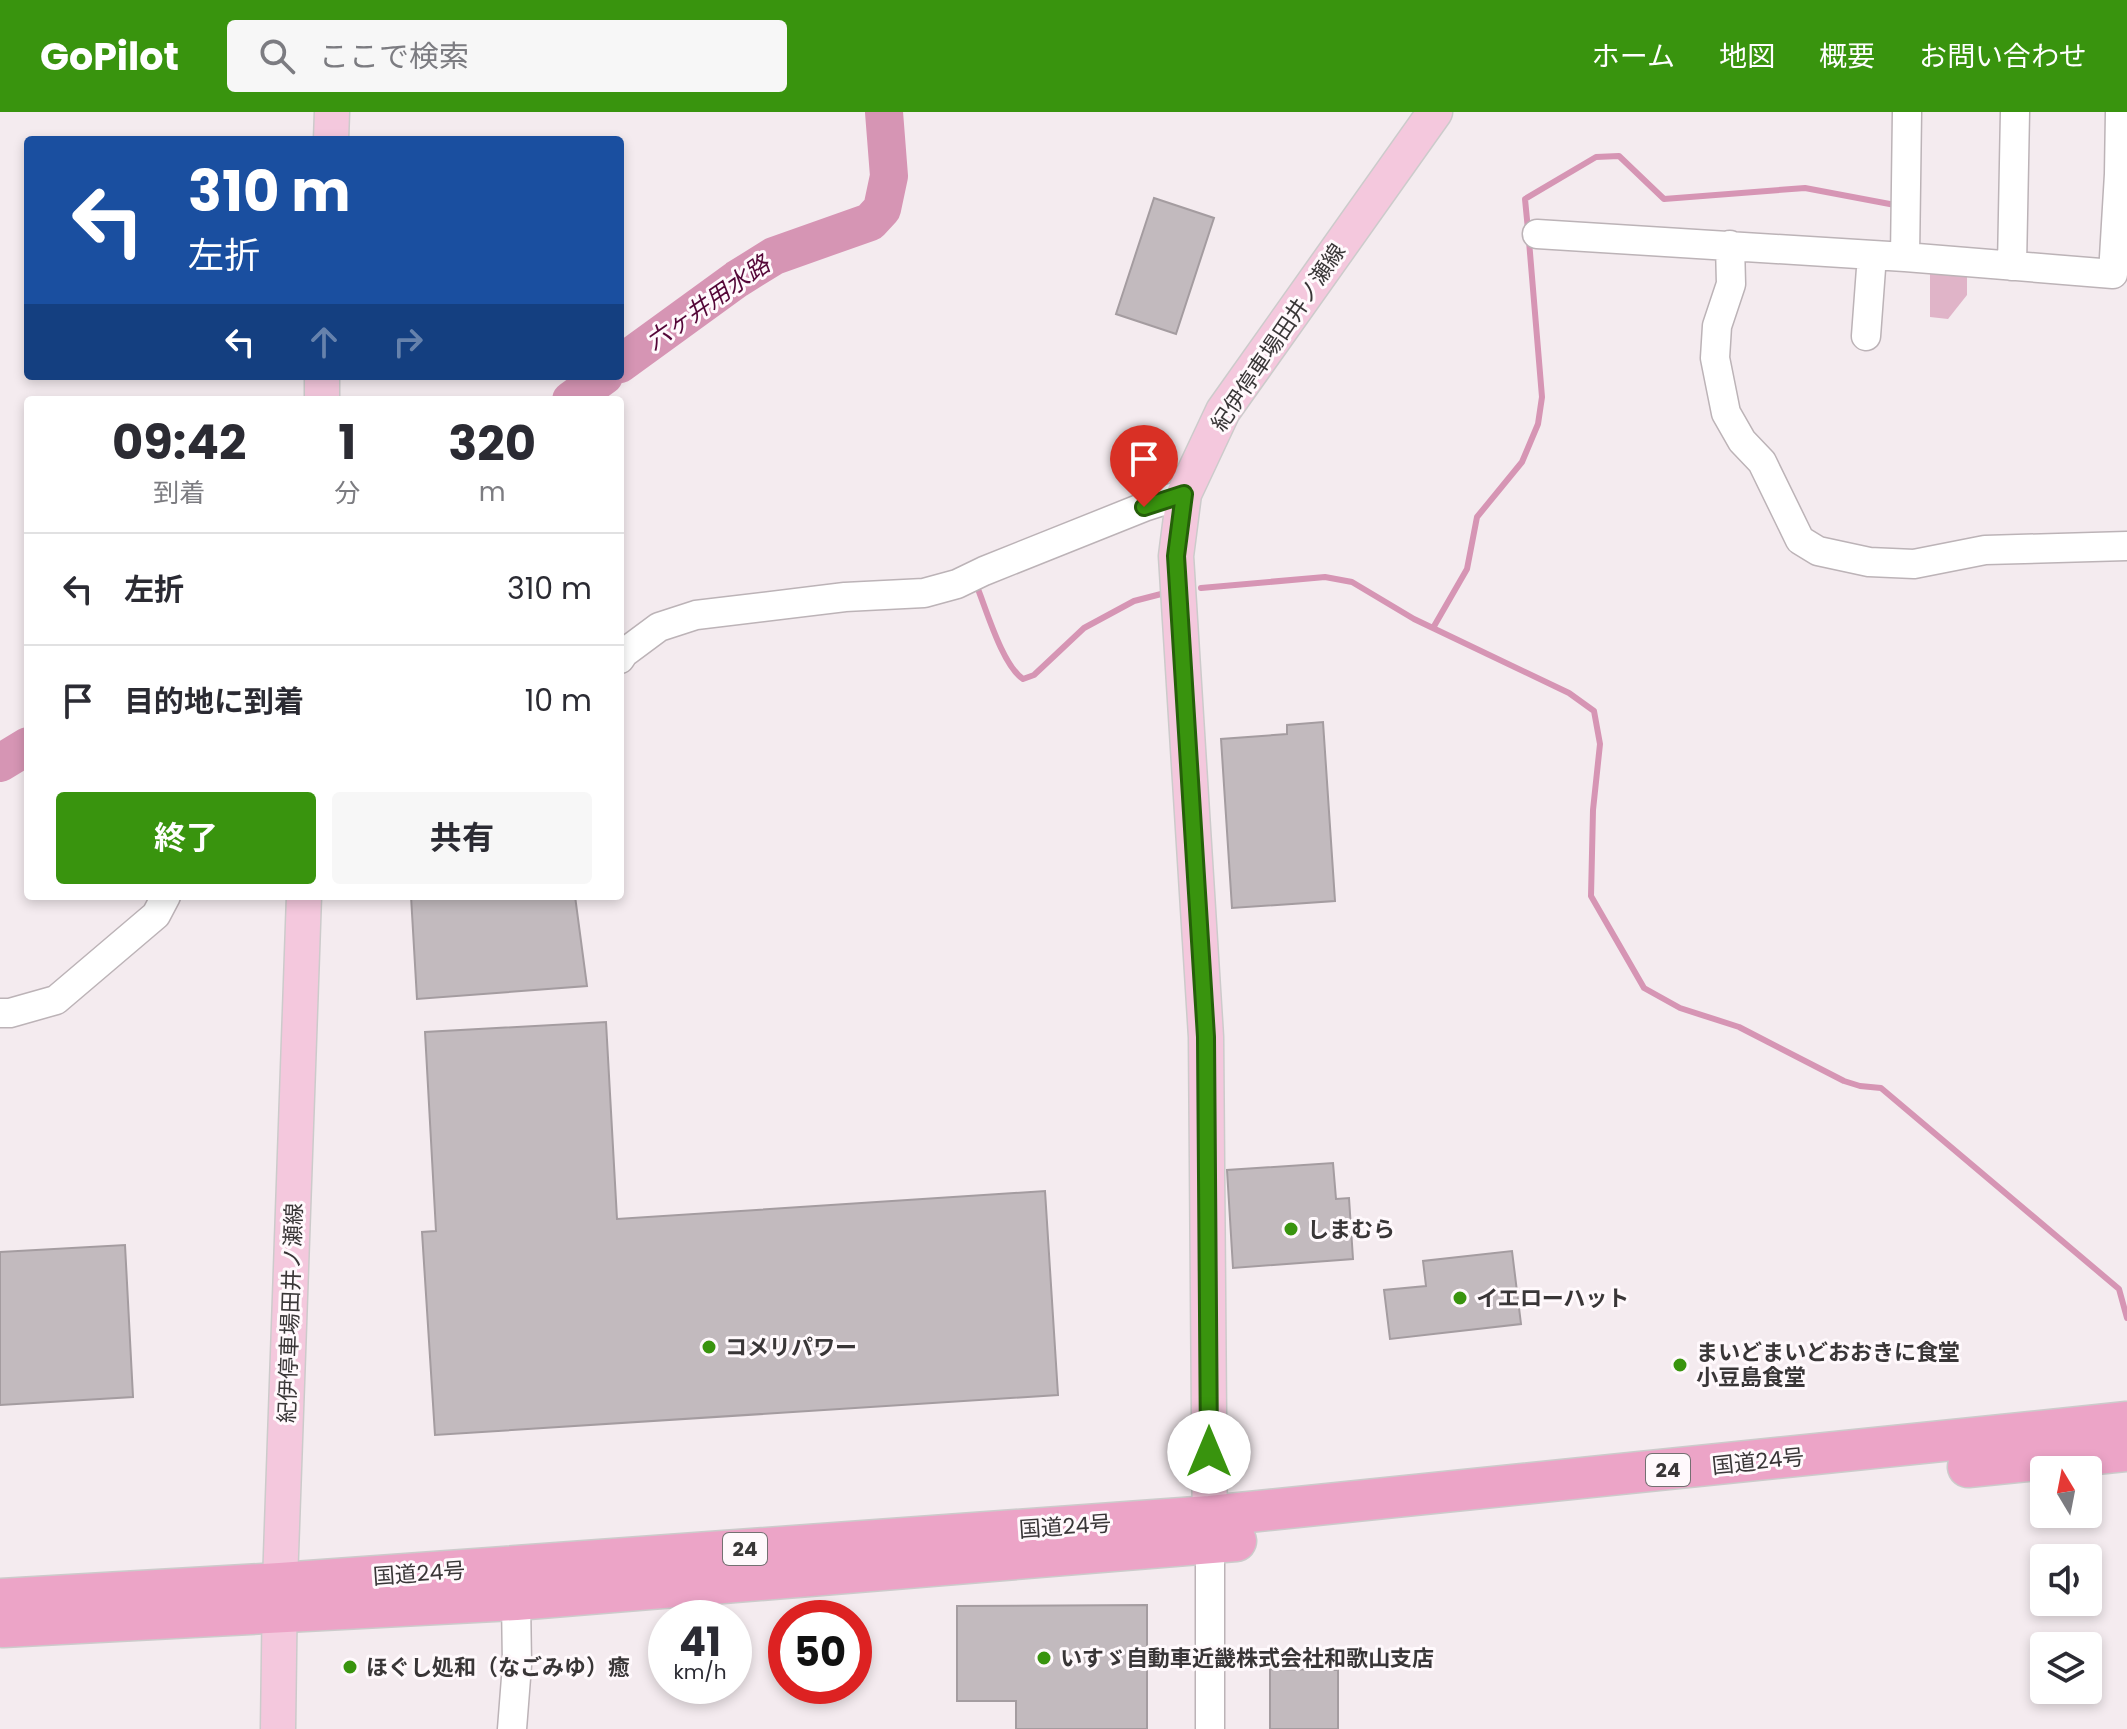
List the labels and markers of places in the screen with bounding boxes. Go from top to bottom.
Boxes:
pin [1110,425,1178,507]
place label: しまむら [1307,1214,1395,1245]
marker: しまむら [1282,1220,1300,1238]
place label: イエローハット [1476,1283,1629,1314]
marker: イエローハット [1451,1289,1469,1307]
place label: コメリパワー [725,1332,857,1363]
place label: まいどまいどおおきに食堂 小豆島食堂 [1696,1337,1960,1393]
marker: コメリパワー [700,1338,718,1356]
marker: まいどまいどおおきに食堂 小豆島食堂 [1671,1356,1689,1374]
place label: いすゞ自動車近畿株式会社和歌山支店 [1060,1643,1434,1674]
marker: いすゞ自動車近畿株式会社和歌山支店 [1035,1649,1053,1667]
place label: ほぐし処和（なごみゆ）癒 [366,1652,630,1683]
marker: ほぐし処和（なごみゆ）癒 [341,1658,359,1676]

